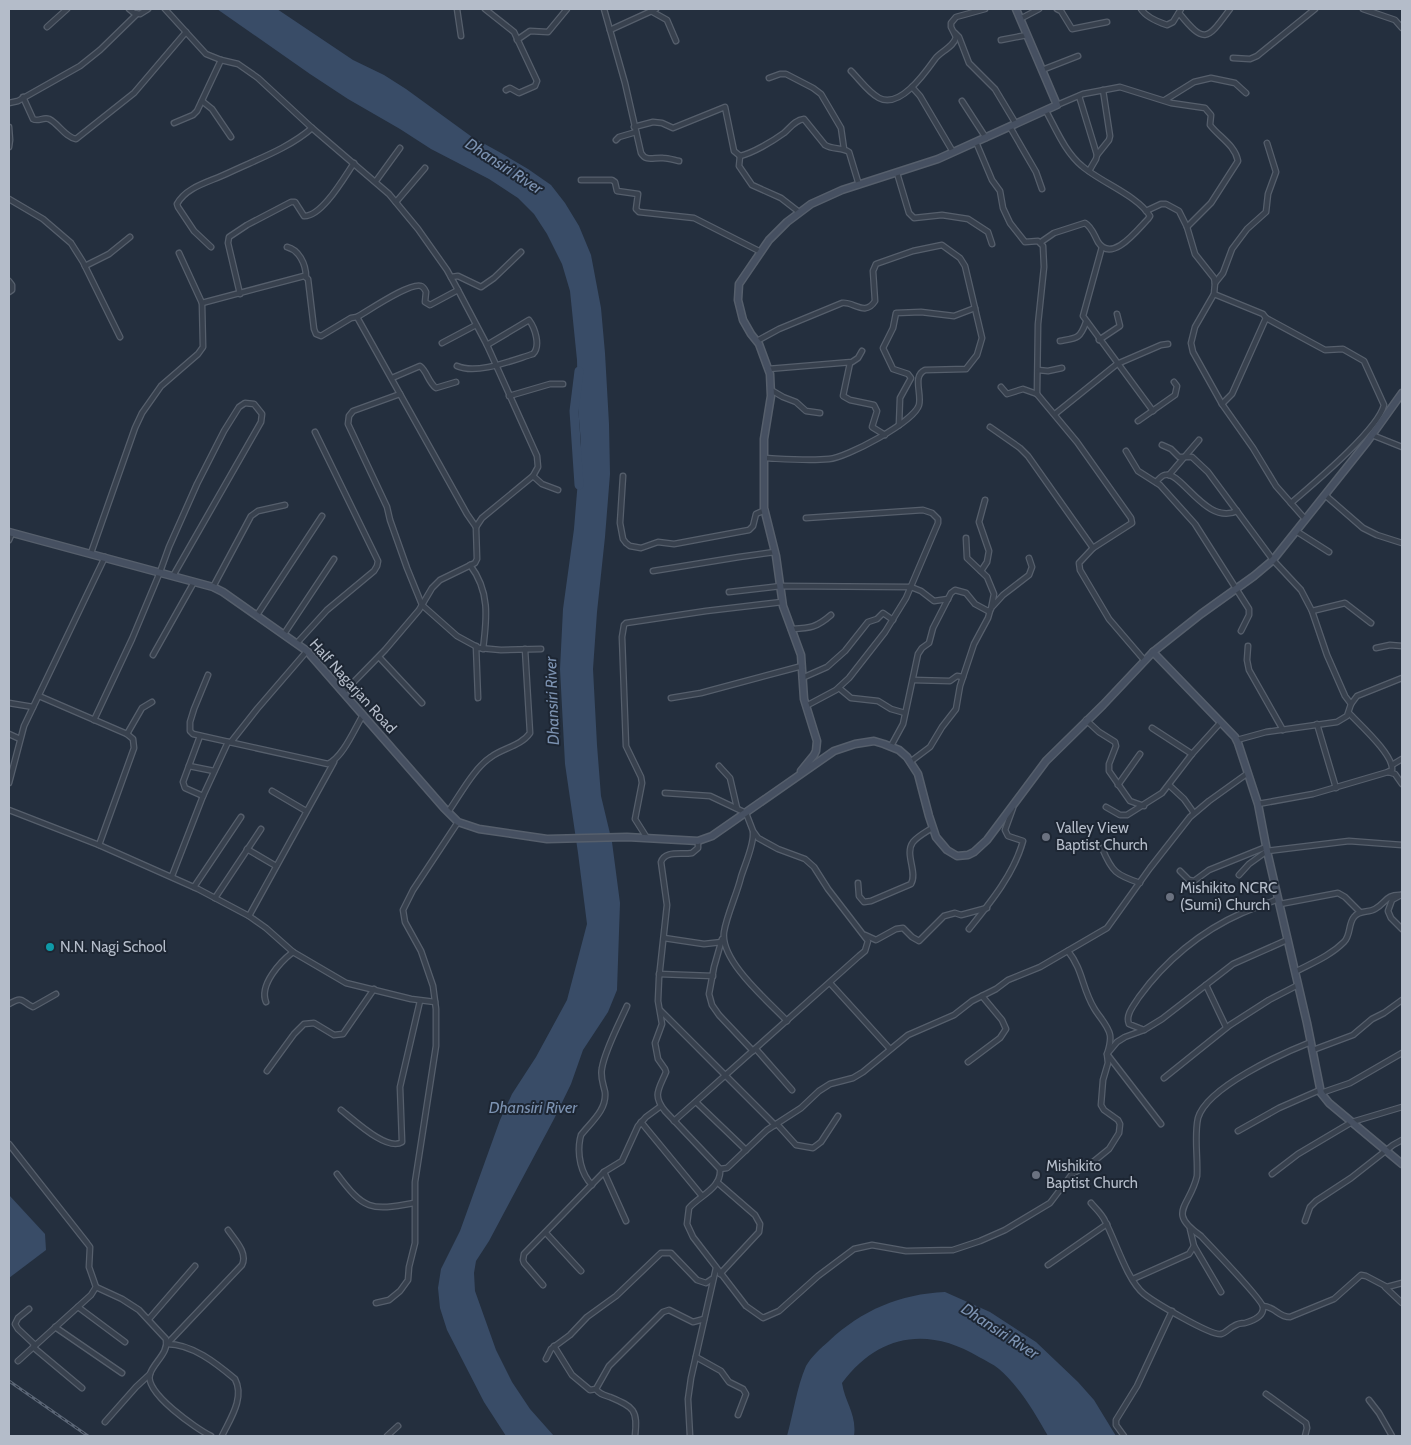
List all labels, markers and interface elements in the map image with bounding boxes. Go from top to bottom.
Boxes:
water label: Dhansiri River [462,134,547,199]
street label: Half Nagarjan Road [306,635,400,737]
water label: Dhansiri River [541,655,563,746]
place label: Valley View Baptist Church [1056,819,1148,854]
marker: Valley View Baptist Church [1040,831,1052,843]
place label: Mishikito NCRC (Sumi) Church [1180,879,1277,914]
marker: Mishikito NCRC (Sumi) Church [1164,891,1176,903]
place label: N.N. Nagi School [60,938,167,956]
marker: N.N. Nagi School [44,941,56,953]
water label: Dhansiri River [489,1098,578,1117]
place label: Mishikito Baptist Church [1046,1157,1138,1192]
marker: Mishikito Baptist Church [1030,1169,1042,1181]
water label: Dhansiri River [958,1299,1043,1364]

